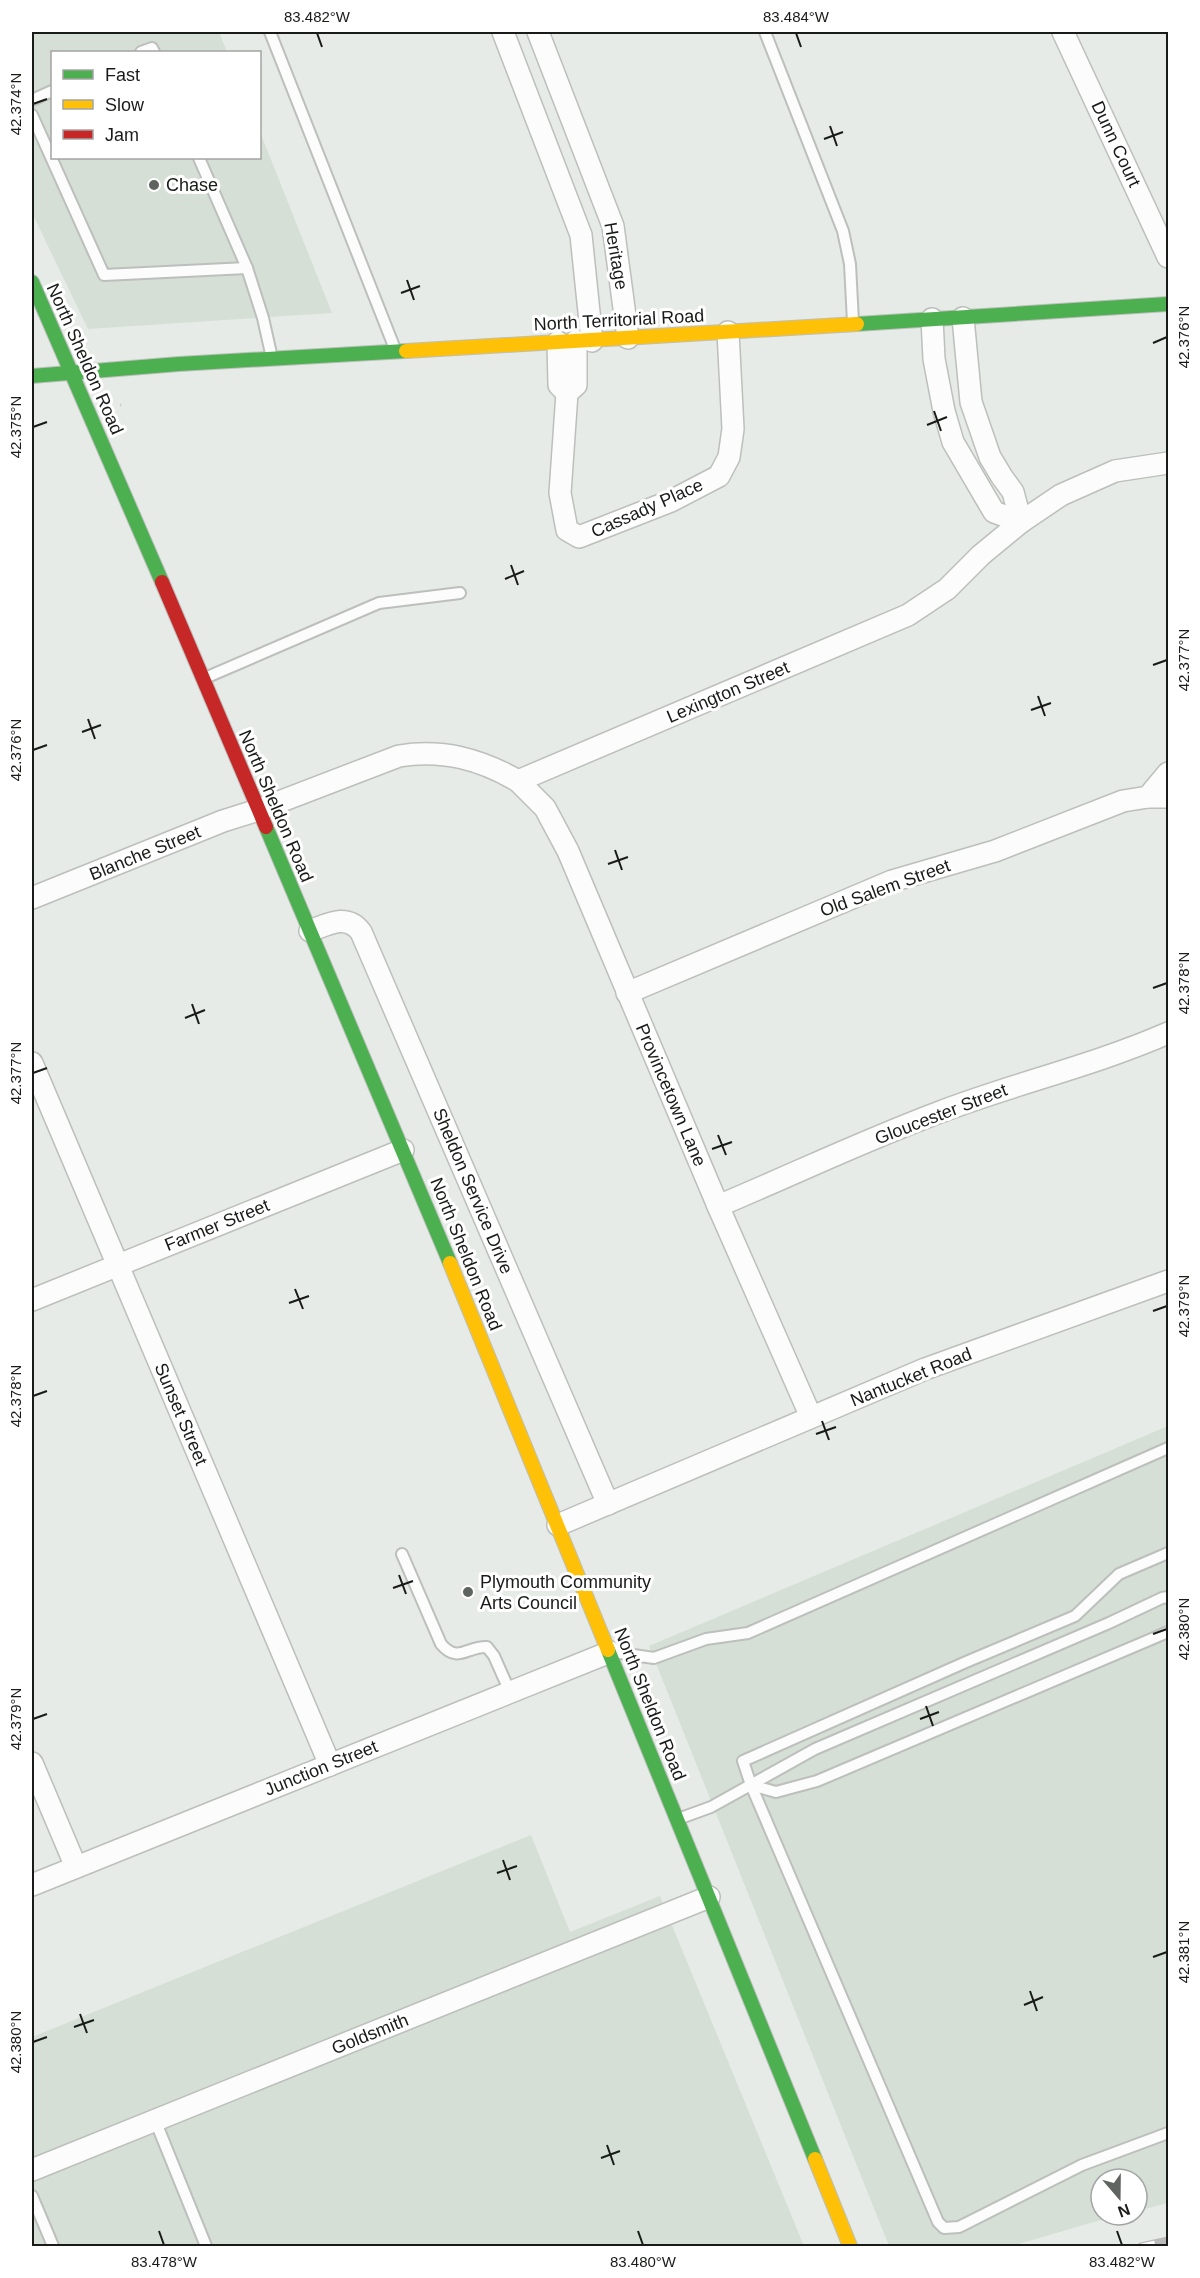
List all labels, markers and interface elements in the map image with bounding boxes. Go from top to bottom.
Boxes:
text: 83.482°W [284,8,351,25]
text: 83.484°W [763,8,830,25]
legend [51,51,261,159]
text: Fast [105,65,140,85]
text: 42.374°N [7,73,24,135]
text: Slow [105,95,145,115]
street label: Dunn Court [1087,98,1145,190]
text: Jam [105,125,139,145]
place label: Chase [166,175,218,195]
marker: Chase [147,178,161,192]
street label: Heritage [600,221,632,291]
street label: North Sheldon Road [43,280,127,438]
street label: North Territorial Road [533,306,705,334]
text: 42.376°N [1175,306,1192,368]
text: 42.375°N [7,396,24,458]
street label: Cassady Place [588,474,706,542]
text: 42.377°N [1175,629,1192,691]
street label: Lexington Street [664,657,792,727]
text: 42.376°N [7,719,24,781]
street label: North Sheldon Road [235,727,317,885]
street label: Blanche Street [87,822,203,884]
street label: Old Salem Street [817,855,953,921]
text: 42.378°N [1175,952,1192,1014]
street label: Provincetown Lane [632,1021,710,1169]
text: 42.377°N [7,1042,24,1104]
street label: Gloucester Street [872,1080,1010,1148]
street label: Sheldon Service Drive [429,1105,517,1277]
street label: North Sheldon Road [426,1175,506,1333]
street label: Farmer Street [162,1195,272,1255]
text: 42.379°N [1175,1275,1192,1337]
street label: Nantucket Road [847,1344,975,1410]
street label: Sunset Street [150,1360,212,1468]
text: 42.378°N [7,1365,24,1427]
place label: Plymouth Community Arts Council [480,1572,651,1613]
marker: Plymouth Community Arts Council [461,1585,475,1599]
text: 42.380°N [1175,1598,1192,1660]
street label: North Sheldon Road [610,1625,690,1783]
text: 42.379°N [7,1688,24,1750]
street label: Junction Street [262,1736,380,1800]
text: 42.381°N [1175,1921,1192,1983]
street label: Goldsmith [329,2010,411,2058]
text: 42.380°N [7,2011,24,2073]
north arrow [1089,2167,1149,2227]
text: N [1116,2201,1132,2221]
text: 83.478°W [131,2253,198,2270]
text: 83.480°W [610,2253,677,2270]
text: 83.482°W [1089,2253,1156,2270]

